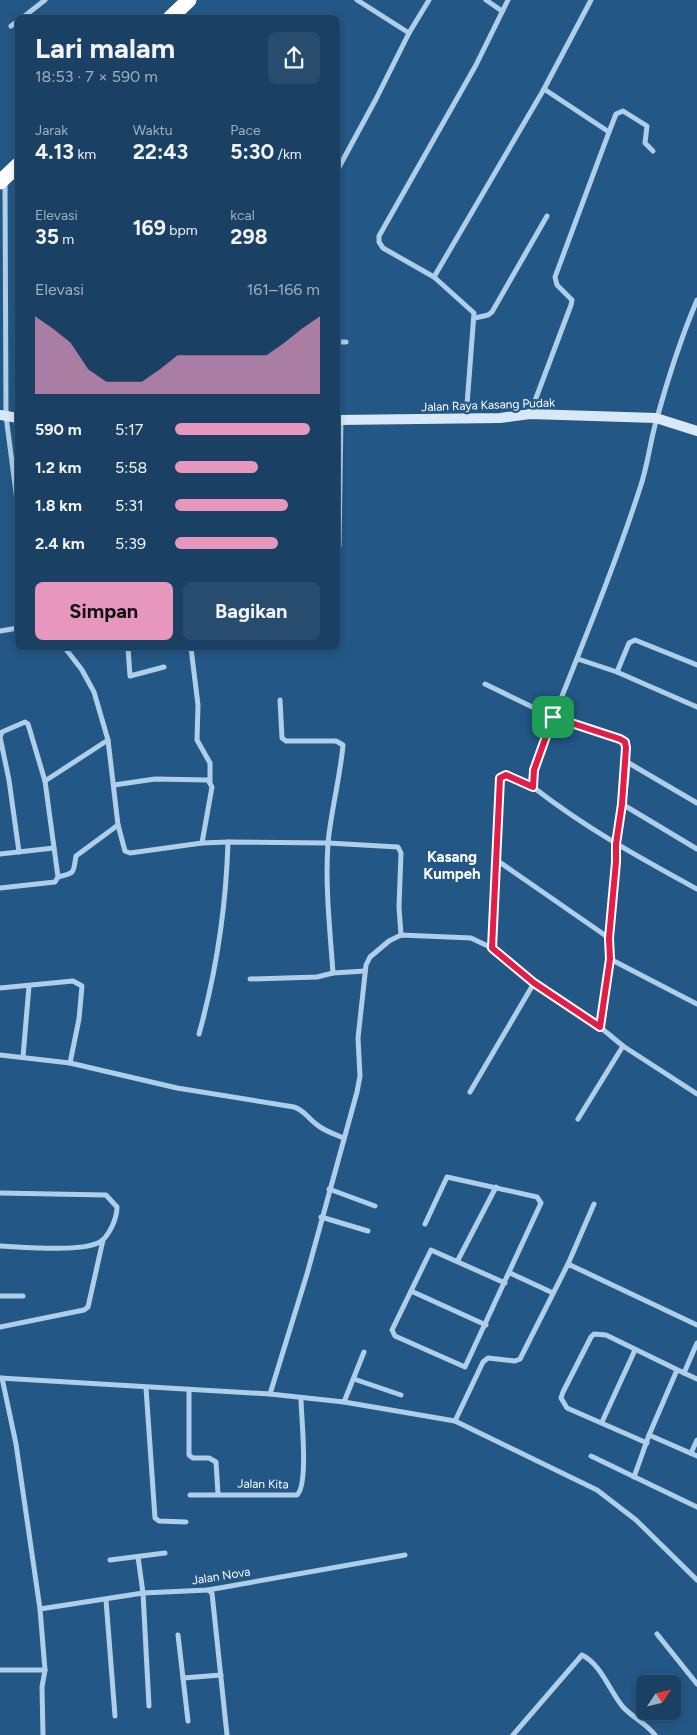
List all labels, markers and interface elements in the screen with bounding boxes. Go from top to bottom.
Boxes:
text: Lari malam [35,31,175,65]
button: share [268,32,320,84]
text: 18:53 · 7 × 590 m [35,67,158,86]
text: Jarak [35,122,68,139]
text: Waktu [133,122,173,139]
text: Pace [230,122,261,139]
text: 4.13 [35,139,74,164]
text: 22:43 [133,139,188,164]
text: 5:30 [230,139,274,164]
text: km [74,146,96,163]
text: /km [274,146,302,163]
text: Elevasi [35,207,78,224]
text: kcal [230,207,255,224]
text: 169 [133,215,166,240]
text: bpm [166,222,198,239]
text: 35 [35,224,59,249]
text: 298 [230,224,268,249]
text: m [59,231,74,248]
text: Elevasi [35,280,84,299]
text: 161–166 m [247,280,320,299]
street label: Jalan Raya Kasang Pudak [421,396,555,414]
text: 590 m [35,420,82,439]
text: 5:17 [115,420,143,439]
text: 1.2 km [35,458,81,477]
text: 5:58 [115,458,147,477]
text: 1.8 km [35,496,82,515]
text: 5:31 [115,496,144,515]
text: 2.4 km [35,534,85,553]
text: 5:39 [115,534,146,553]
button: Simpan [35,582,173,640]
button: Bagikan [183,582,320,640]
pin [532,696,574,738]
icon: arrive [539,703,567,731]
district label: Kasang Kumpeh [423,848,481,883]
street label: Jalan Kita [237,1477,289,1491]
street label: Jalan Nova [191,1564,251,1588]
north arrow [636,1675,681,1720]
map controls [636,1675,681,1720]

